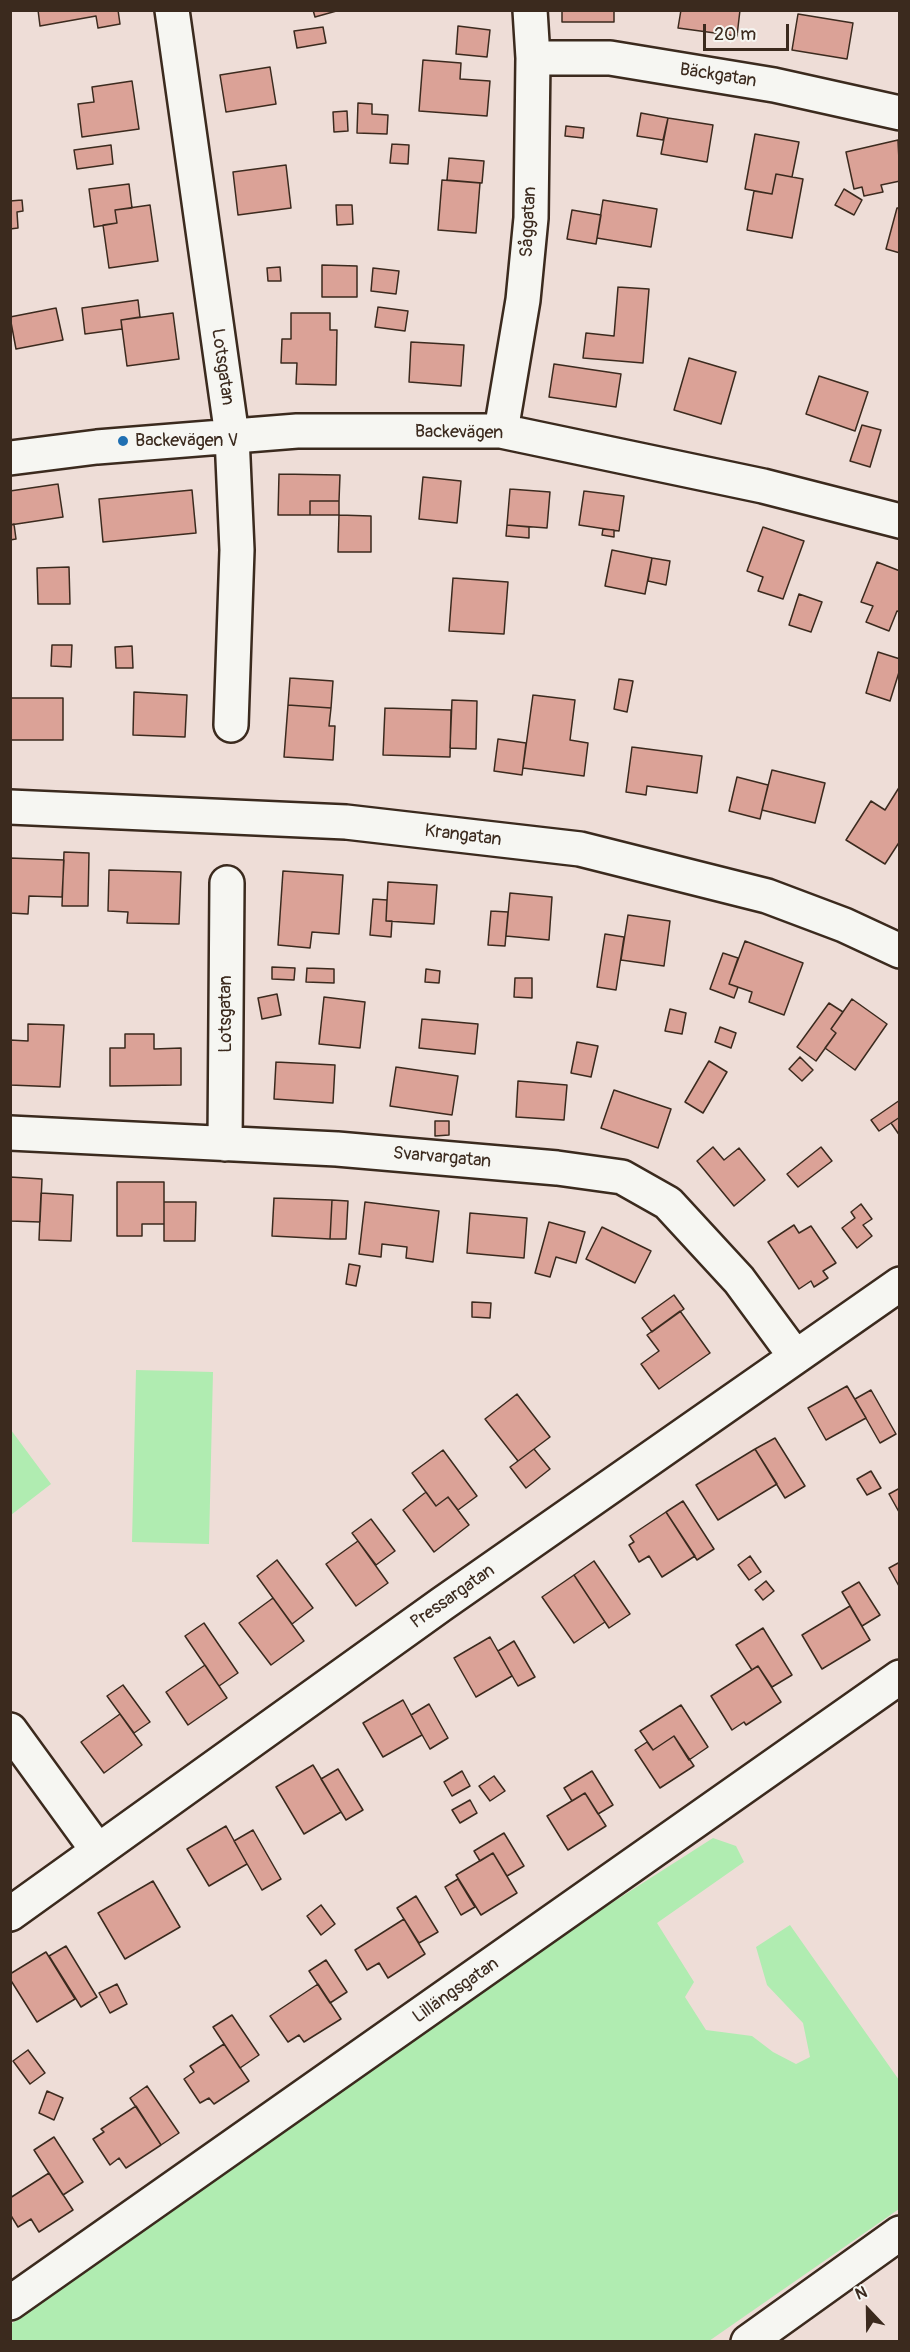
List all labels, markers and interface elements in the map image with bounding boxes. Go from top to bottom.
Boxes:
scale bar [706,12,792,50]
text: 20 m [714,23,756,46]
street label: Bäckgatan [678,59,758,93]
street label: Såggatan [516,186,542,258]
street label: Lotsgatan [206,327,238,407]
street label: Backevägen [415,421,503,445]
place label: Backevägen V [135,430,238,452]
marker: Backevägen V [116,434,130,448]
street label: Krangatan [423,821,503,851]
street label: Lotsgatan [215,975,237,1053]
street label: Svarvargatan [392,1143,492,1173]
street label: Pressargatan [407,1560,499,1634]
street label: Lillängsgatan [409,1953,503,2029]
north arrow [838,2280,898,2340]
text: N [852,2282,870,2305]

